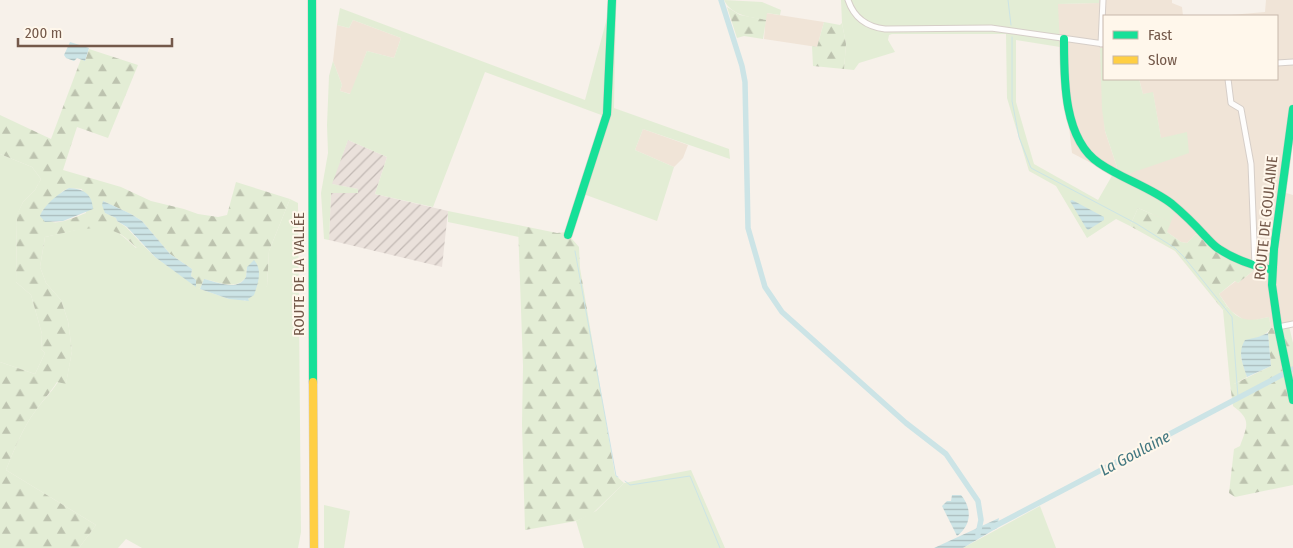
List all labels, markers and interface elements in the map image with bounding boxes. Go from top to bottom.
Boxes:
scale bar [18,15,171,47]
legend [1103,15,1278,80]
text: 200 m [25,24,62,42]
text: Fast [1148,26,1172,44]
text: Slow [1148,51,1177,69]
street label: ROUTE DE GOULAINE [1251,155,1281,281]
street label: ROUTE DE LA VALLÉE [290,212,308,336]
water label: La Goulaine [1097,426,1174,479]

